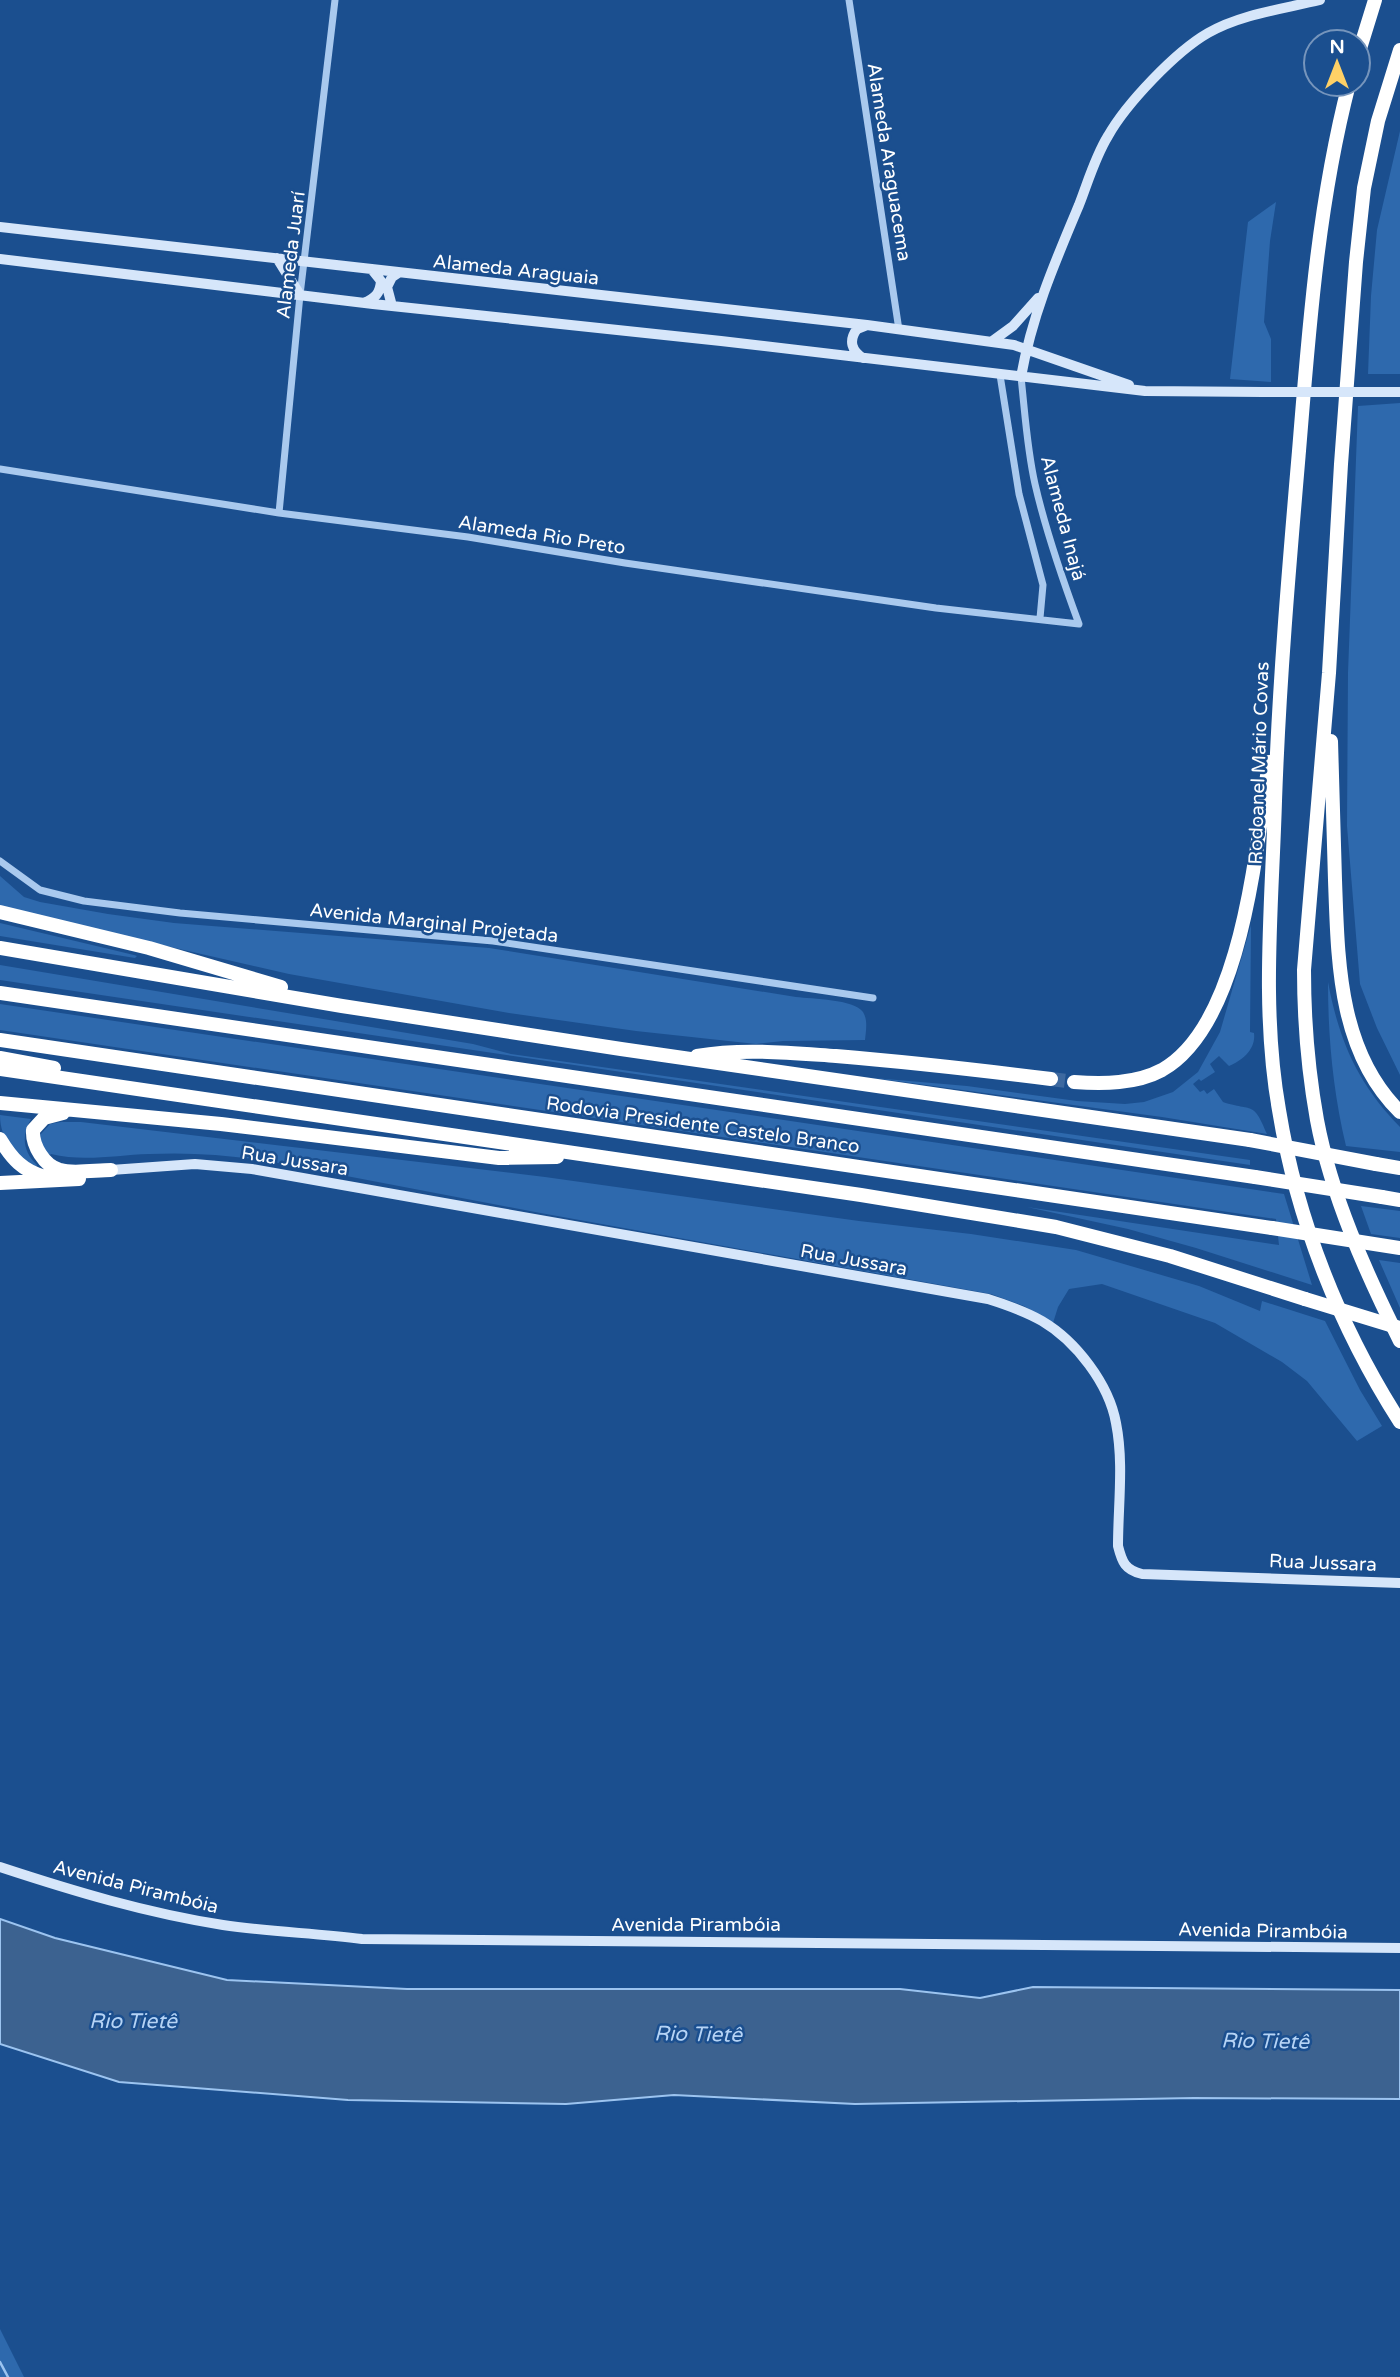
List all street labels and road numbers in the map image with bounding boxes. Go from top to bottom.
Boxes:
street label: Alameda Araguacema [862,61,916,263]
street label: Alameda Juarí [272,190,310,320]
street label: Alameda Araguaia [432,250,600,290]
street label: Alameda Inajá [1036,453,1090,583]
street label: Alameda Rio Preto [457,511,627,559]
street label: Rodoanel Mário Covas [1244,661,1274,865]
street label: Avenida Marginal Projetada [308,899,559,947]
street label: Rodovia Presidente Castelo Branco [545,1092,861,1158]
street label: Rua Jussara [240,1142,350,1180]
street label: Rua Jussara [799,1240,909,1280]
street label: Rua Jussara [1269,1550,1377,1576]
street label: Avenida Pirambóia [51,1856,221,1918]
street label: Avenida Pirambóia [611,1914,781,1936]
street label: Avenida Pirambóia [1178,1919,1348,1943]

